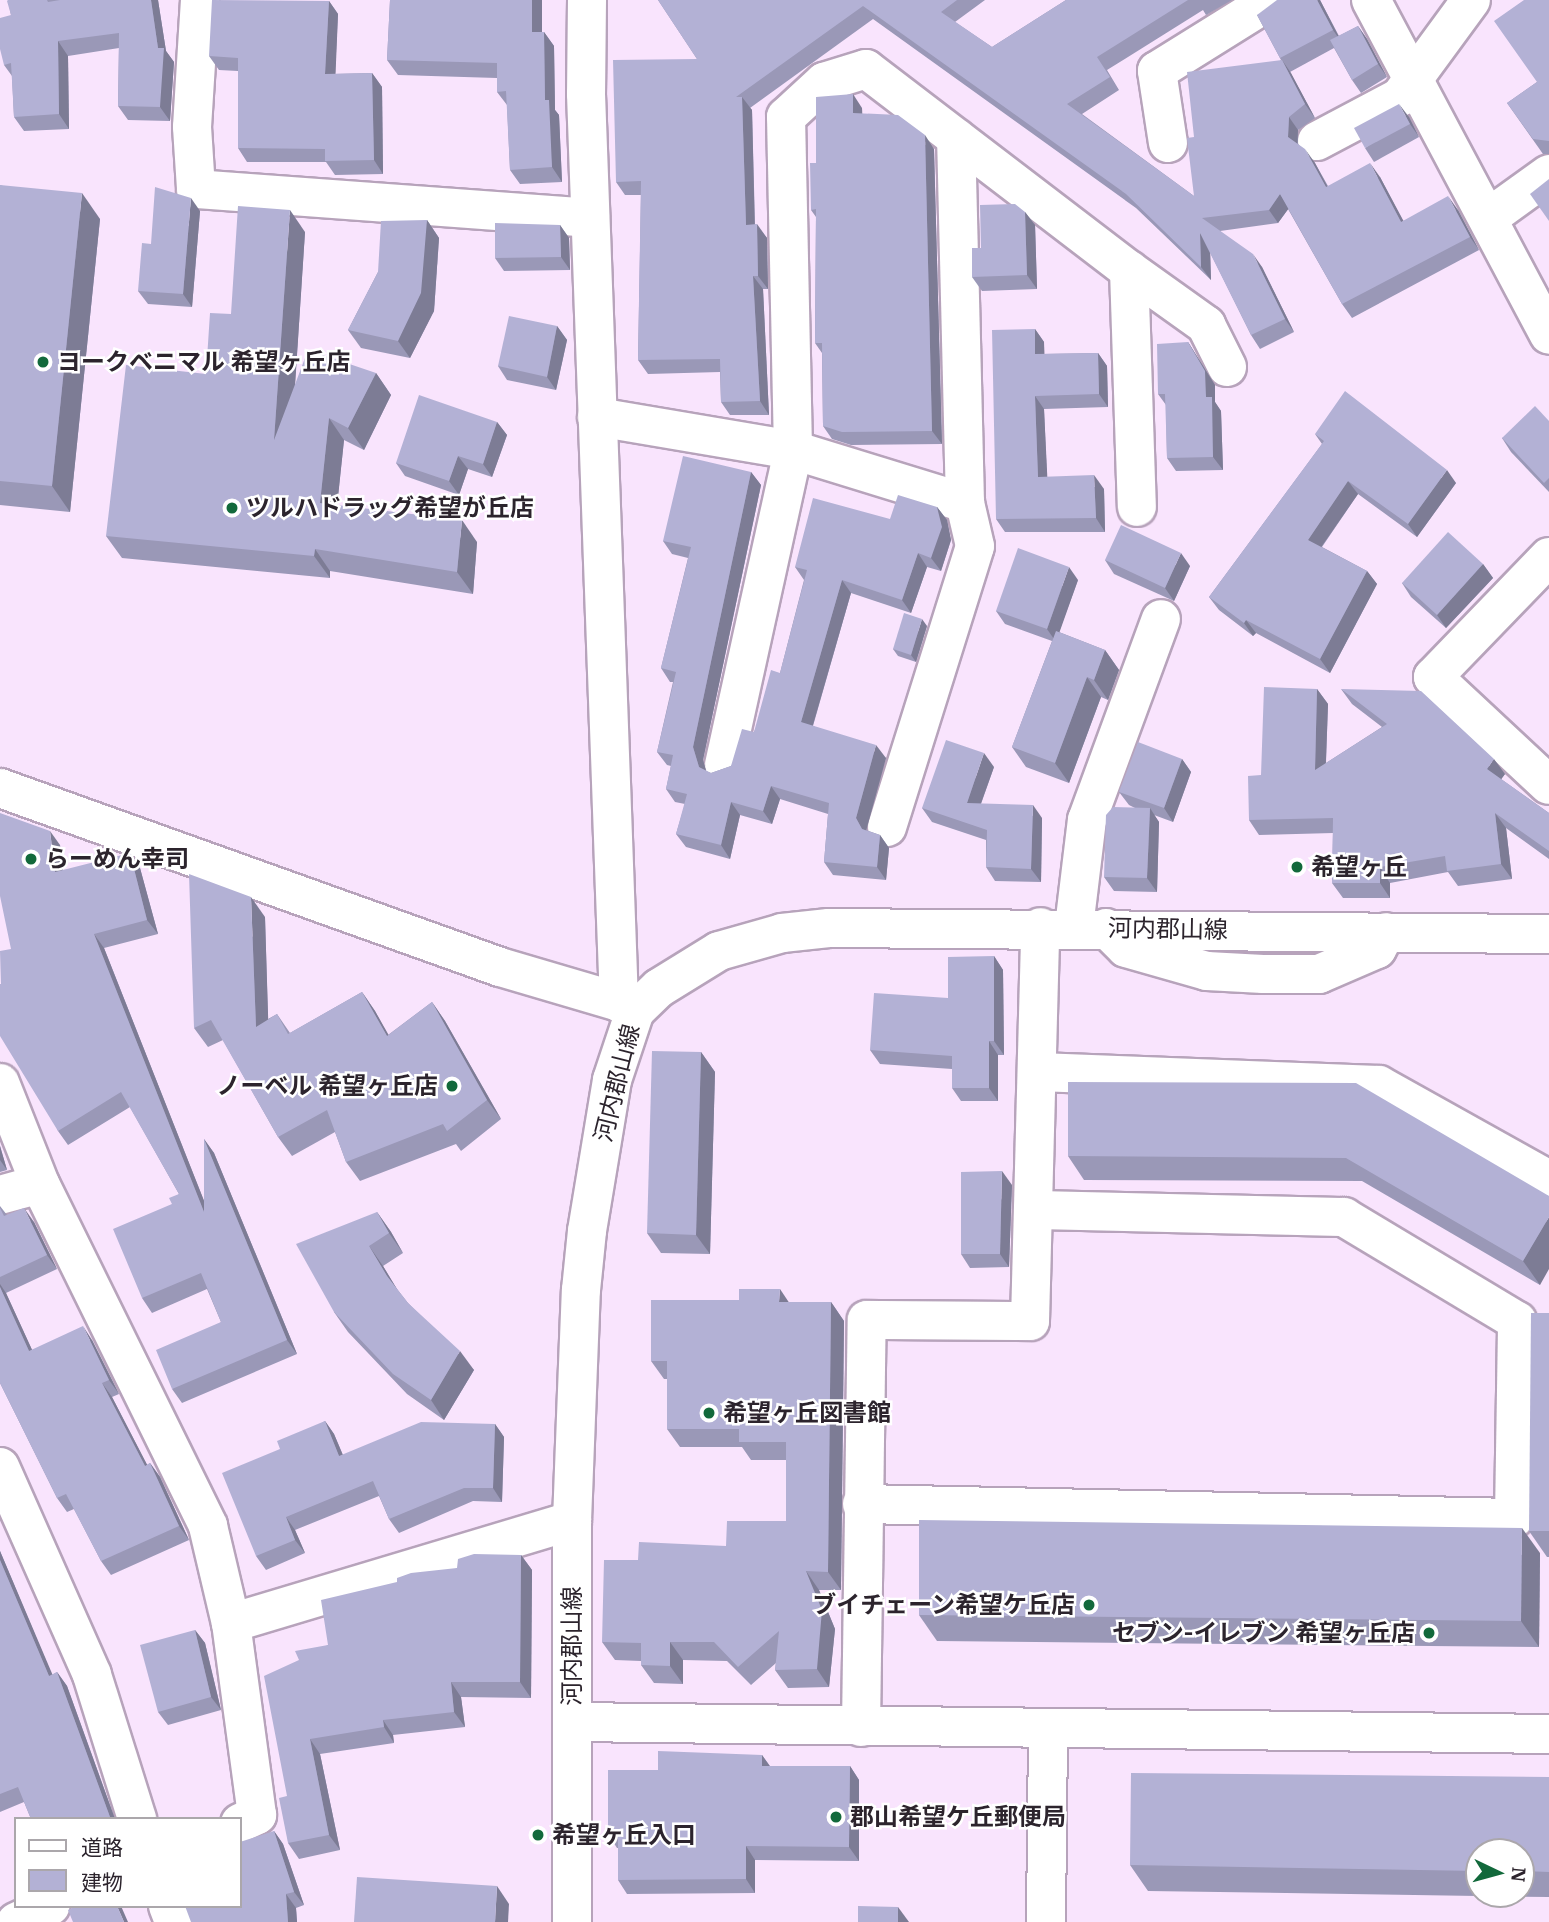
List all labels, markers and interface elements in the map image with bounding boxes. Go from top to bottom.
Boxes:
place label: ヨークベニマル 希望ヶ丘店 [57,348,351,376]
marker: ヨークベニマル 希望ヶ丘店 [35,354,51,370]
place label: ツルハドラッグ希望が丘店 [246,494,534,522]
marker: ツルハドラッグ希望が丘店 [224,500,240,516]
place label: らーめん幸司 [45,845,189,873]
marker: らーめん幸司 [23,851,39,867]
place label: 希望ヶ丘 [1311,853,1407,881]
marker: 希望ヶ丘 [1289,859,1305,875]
street label: 河内郡山線 [1108,914,1228,944]
street label: 河内郡山線 [589,1021,645,1145]
place label: ノーベル 希望ヶ丘店 [216,1072,438,1100]
marker: ノーベル 希望ヶ丘店 [444,1078,460,1094]
place label: 希望ヶ丘図書館 [723,1399,891,1427]
marker: 希望ヶ丘図書館 [701,1405,717,1421]
street label: 河内郡山線 [558,1586,586,1706]
place label: ブイチェーン希望ケ丘店 [811,1591,1075,1619]
marker: ブイチェーン希望ケ丘店 [1081,1597,1097,1613]
place label: セブン-イレブン 希望ヶ丘店 [1112,1619,1415,1647]
marker: セブン-イレブン 希望ヶ丘店 [1421,1625,1437,1641]
place label: 郡山希望ケ丘郵便局 [850,1803,1066,1831]
marker: 郡山希望ケ丘郵便局 [828,1809,844,1825]
legend [14,1817,242,1908]
place label: 希望ヶ丘入口 [552,1821,696,1849]
marker: 希望ヶ丘入口 [530,1827,546,1843]
text: 道路 [81,1833,123,1861]
north arrow [1465,1838,1535,1908]
text: N [1506,1866,1532,1883]
text: 建物 [81,1868,123,1896]

